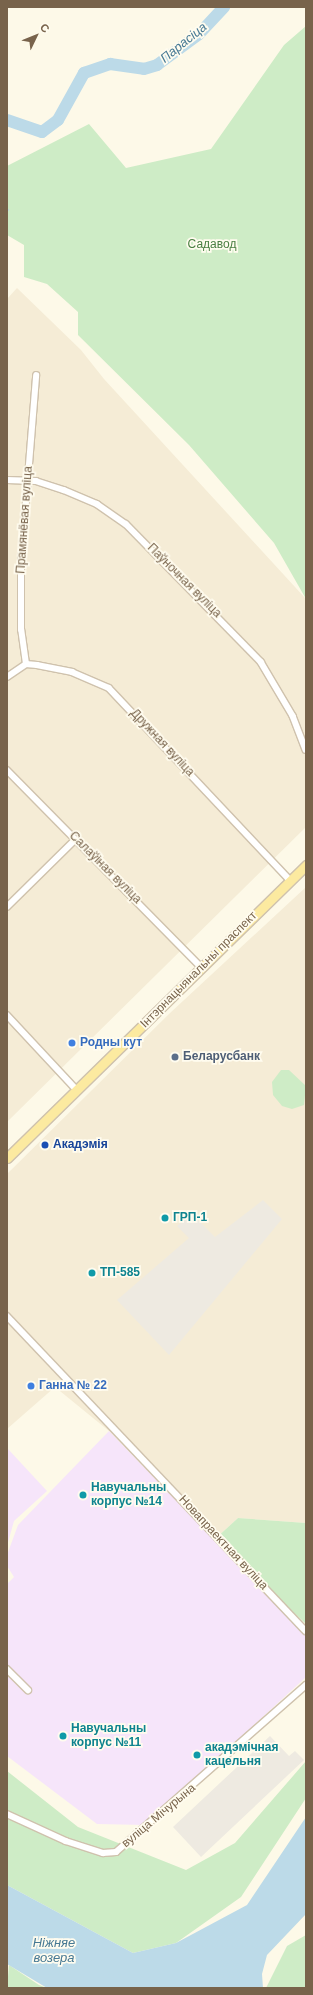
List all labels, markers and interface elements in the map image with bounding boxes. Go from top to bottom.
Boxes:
north arrow [16,16,56,56]
water label: Парасіца [158,20,210,66]
text: С [38,21,52,35]
park label: Садавод [188,238,236,252]
street label: Прамянёвая вуліца [14,466,36,574]
street label: Паўночная вуліца [144,541,224,621]
street label: Дружная вуліца [127,706,197,780]
street label: Салаўіная вуліца [66,829,144,907]
street label: Інтэрнацыянальны праспект [138,909,260,1031]
place label: Родны кут [80,1036,142,1050]
marker: Родны кут [67,1038,77,1048]
place label: Беларусбанк [183,1050,260,1064]
marker: Беларусбанк [170,1052,180,1062]
place label: Акадэмія [53,1138,108,1152]
marker: Акадэмія [40,1140,50,1150]
place label: ГРП-1 [173,1211,207,1225]
marker: ГРП-1 [160,1213,170,1223]
place label: ТП-585 [100,1266,140,1280]
marker: ТП-585 [87,1268,97,1278]
place label: Ганна № 22 [39,1379,107,1393]
marker: Ганна № 22 [26,1381,36,1391]
place label: Навучальны корпус №14 [91,1481,166,1509]
marker: Навучальны корпус №14 [78,1490,88,1500]
street label: Новапраектная вуліца [176,1493,270,1593]
place label: Навучальны корпус №11 [71,1722,146,1750]
marker: Навучальны корпус №11 [58,1731,68,1741]
place label: акадэмічная кацельня [205,1741,279,1769]
marker: акадэмічная кацельня [192,1750,202,1760]
street label: вуліца Мічурына [119,1781,199,1851]
water label: Ніжняе возера [33,1936,75,1967]

